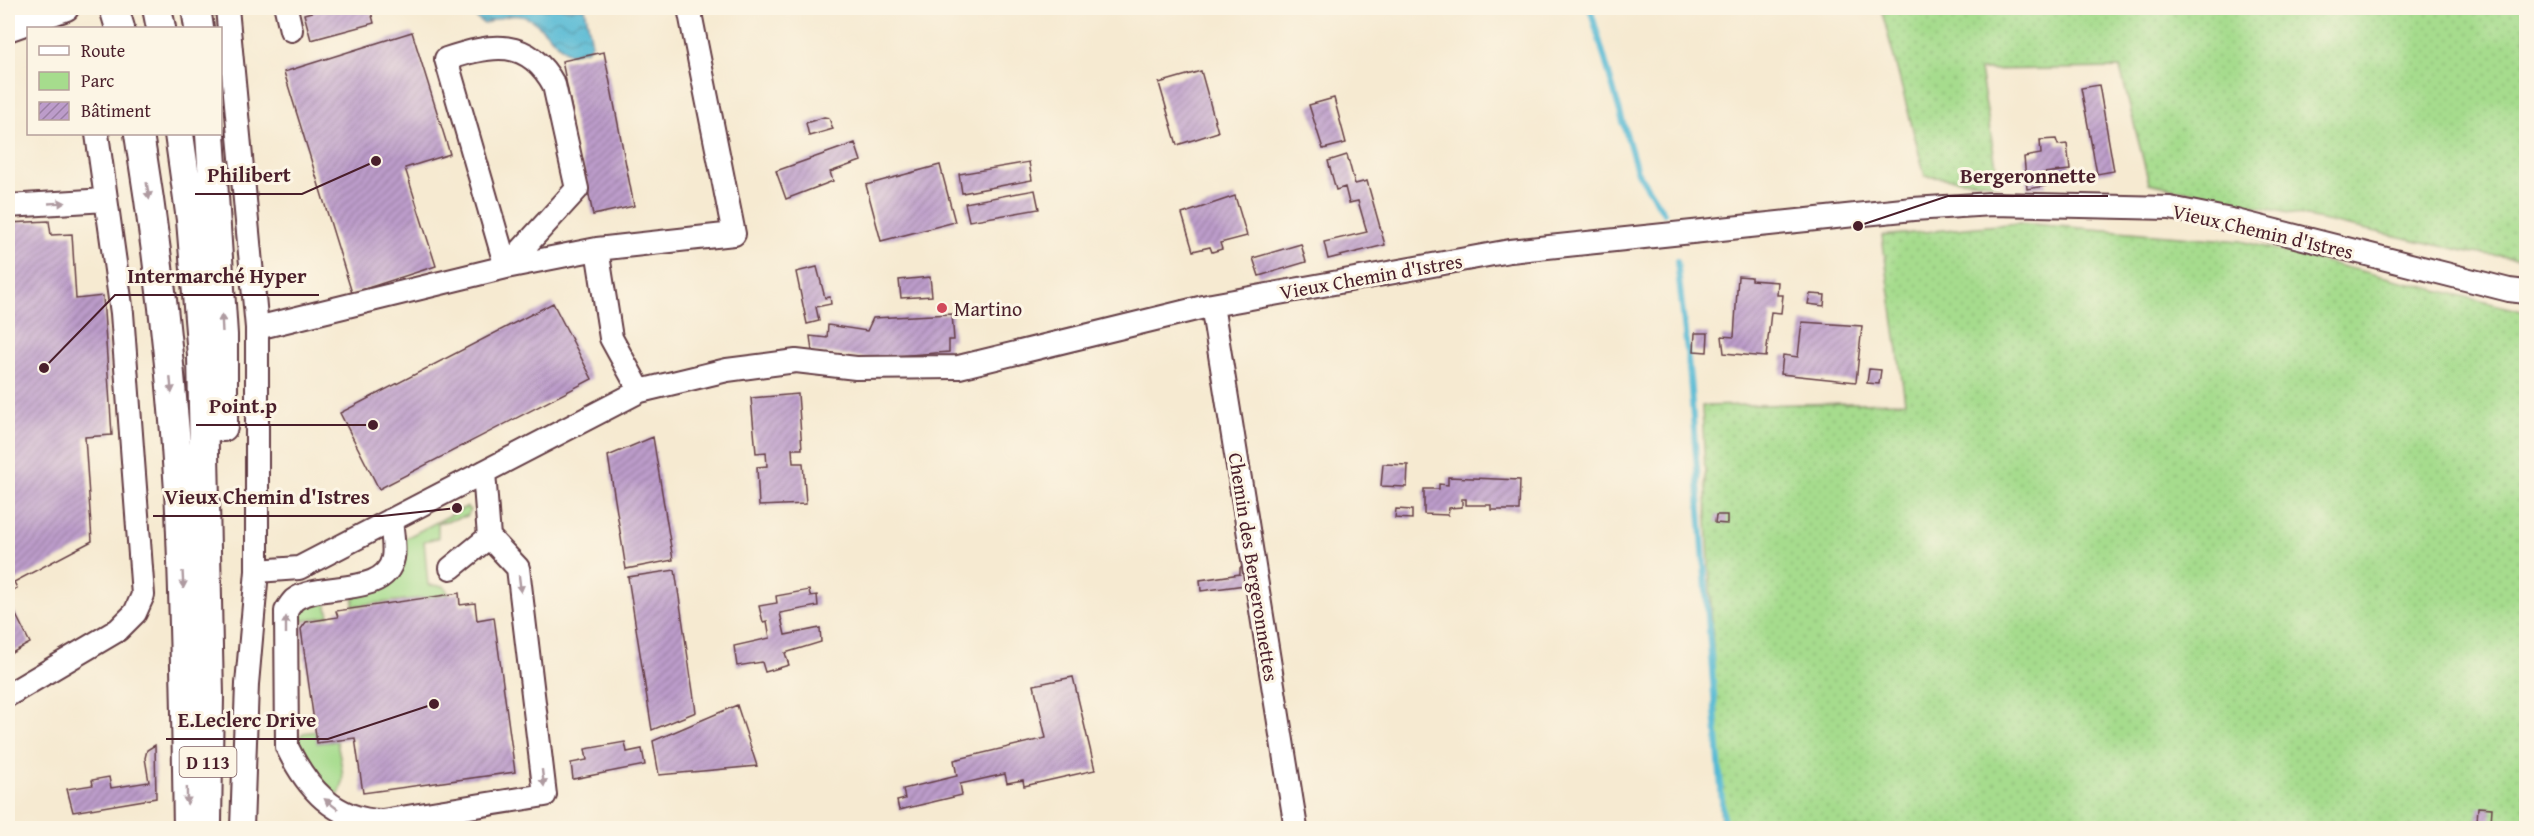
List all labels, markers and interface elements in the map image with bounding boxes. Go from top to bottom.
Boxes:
legend [27,27,222,135]
text: Route [81,37,125,64]
text: Parc [81,67,114,94]
text: Bâtiment [81,97,151,124]
callout: Philibert [195,155,302,194]
callout: Bergeronnette [1948,157,2108,196]
text: Philibert [207,159,291,190]
text: Bergeronnette [1960,160,2096,191]
one-way arrow [144,182,153,201]
street label: Vieux Chemin d'Istres [2170,196,2356,266]
one-way arrow [47,198,66,208]
street label: Vieux Chemin d'Istres [1277,246,1465,306]
callout: Intermarché Hyper [115,256,319,295]
text: Intermarché Hyper [127,260,307,291]
place label: Martino [954,294,1022,323]
marker: Martino [935,301,949,315]
one-way arrow [218,313,227,332]
one-way arrow [166,376,176,395]
callout: Point.p [196,386,289,425]
text: Point.p [209,390,277,421]
street label: Chemin des Bergeronnettes [1222,451,1286,684]
callout: Vieux Chemin d'Istres [153,477,382,516]
text: Vieux Chemin d'Istres [164,481,370,512]
one-way arrow [178,570,187,589]
one-way arrow [515,575,525,594]
one-way arrow [281,615,291,634]
callout: E.Leclerc Drive [166,700,328,739]
text: E.Leclerc Drive [178,704,316,735]
road number: D 113 [180,747,236,777]
one-way arrow [538,768,547,787]
one-way arrow [183,786,192,805]
one-way arrow [323,797,339,810]

